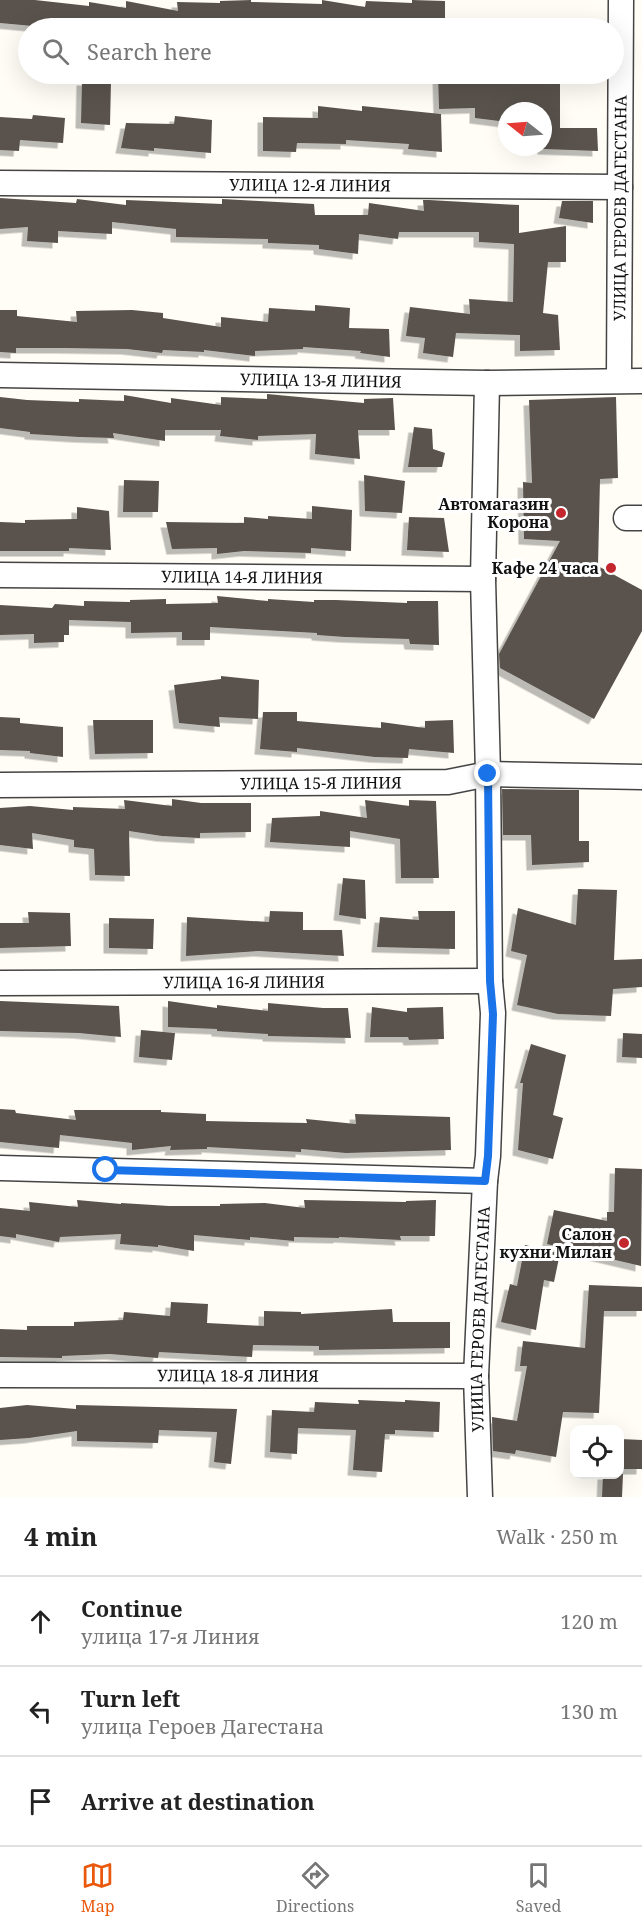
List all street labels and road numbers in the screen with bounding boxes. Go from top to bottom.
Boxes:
street label: УЛИЦА ГЕРОЕВ ДАГЕСТАНА [608,94,632,321]
street label: УЛИЦА 12-Я ЛИНИЯ [229,173,391,197]
street label: УЛИЦА 13-Я ЛИНИЯ [240,368,402,393]
street label: УЛИЦА 14-Я ЛИНИЯ [161,565,323,589]
street label: УЛИЦА 15-Я ЛИНИЯ [240,771,402,794]
street label: УЛИЦА 16-Я ЛИНИЯ [163,971,325,993]
street label: УЛИЦА ГЕРОЕВ ДАГЕСТАНА [465,1205,495,1432]
street label: УЛИЦА 18-Я ЛИНИЯ [157,1364,319,1387]

